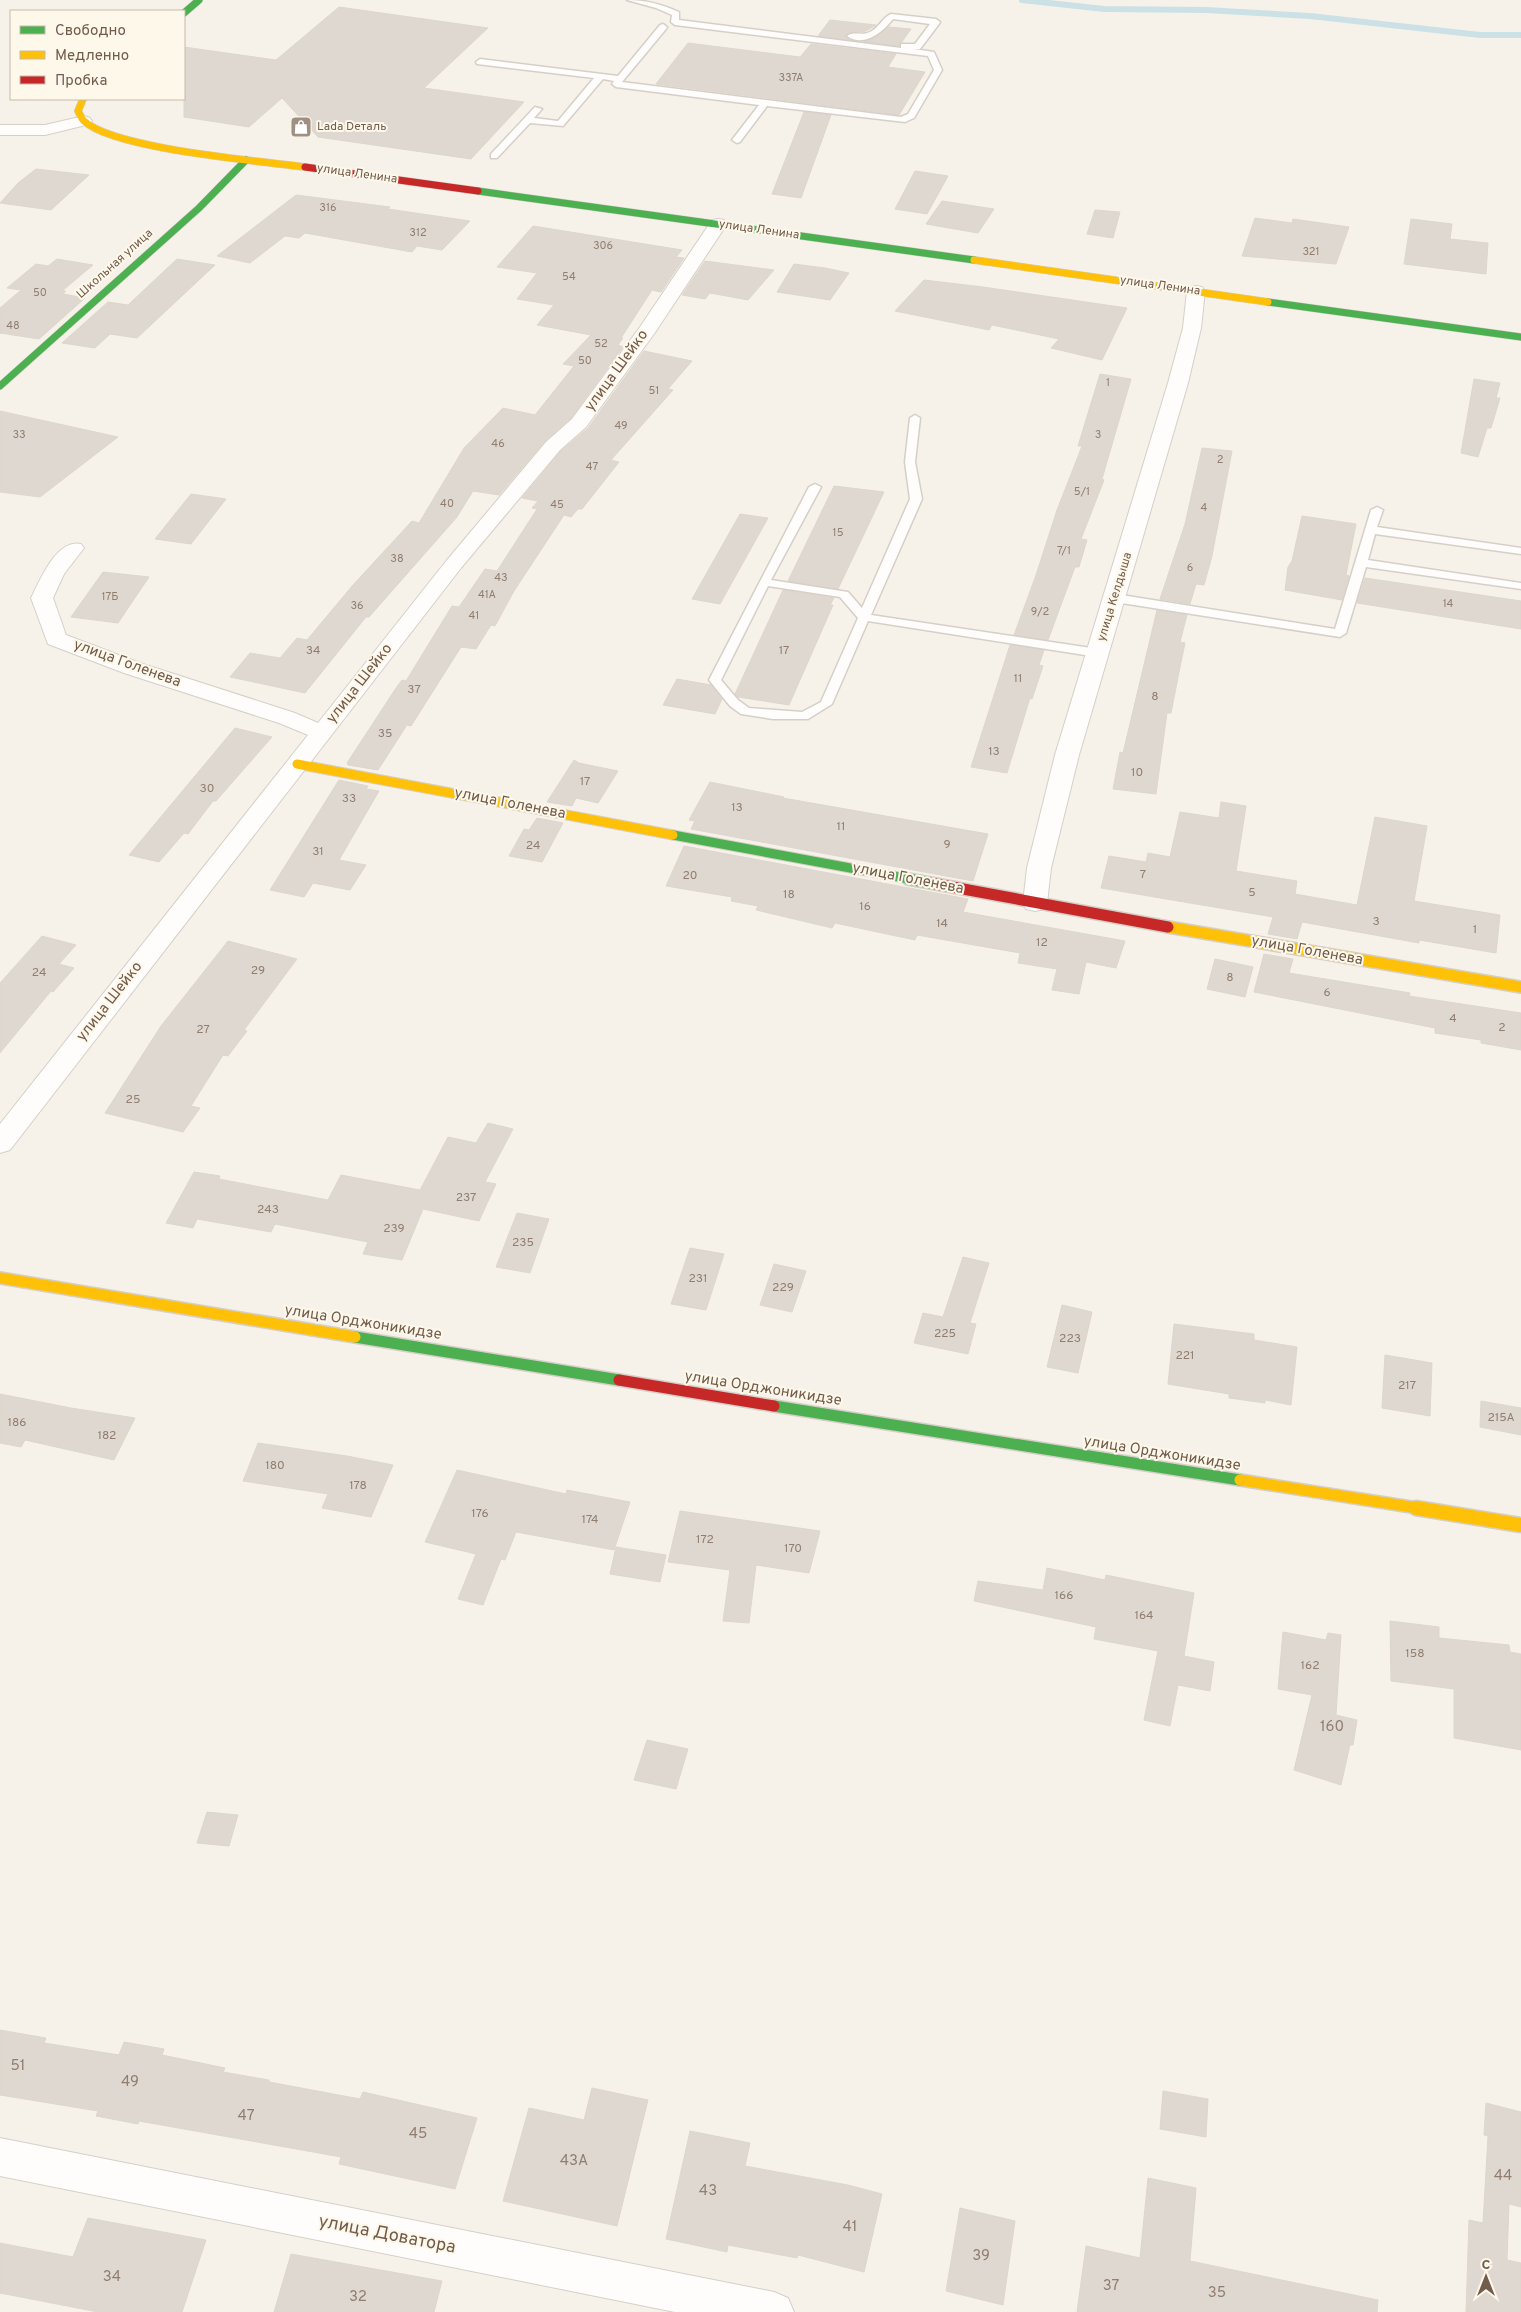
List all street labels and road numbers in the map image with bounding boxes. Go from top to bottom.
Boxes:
street label: улица Ленина [316,160,398,188]
street label: улица Ленина [718,216,800,244]
street label: Школьная улица [73,225,157,303]
street label: улица Ленина [1119,272,1201,300]
street label: улица Шейко [581,326,653,416]
street label: улица Келдыша [1094,550,1136,644]
street label: улица Голенева [71,636,183,692]
street label: улица Шейко [323,640,397,728]
street label: улица Голенева [453,784,567,824]
street label: улица Голенева [851,859,965,899]
street label: улица Голенева [1250,932,1364,970]
street label: улица Шейко [73,958,147,1046]
street label: улица Орджоникидзе [283,1301,443,1345]
street label: улица Орджоникидзе [683,1367,843,1411]
street label: улица Орджоникидзе [1082,1432,1242,1476]
street label: улица Доватора [316,2210,458,2260]

